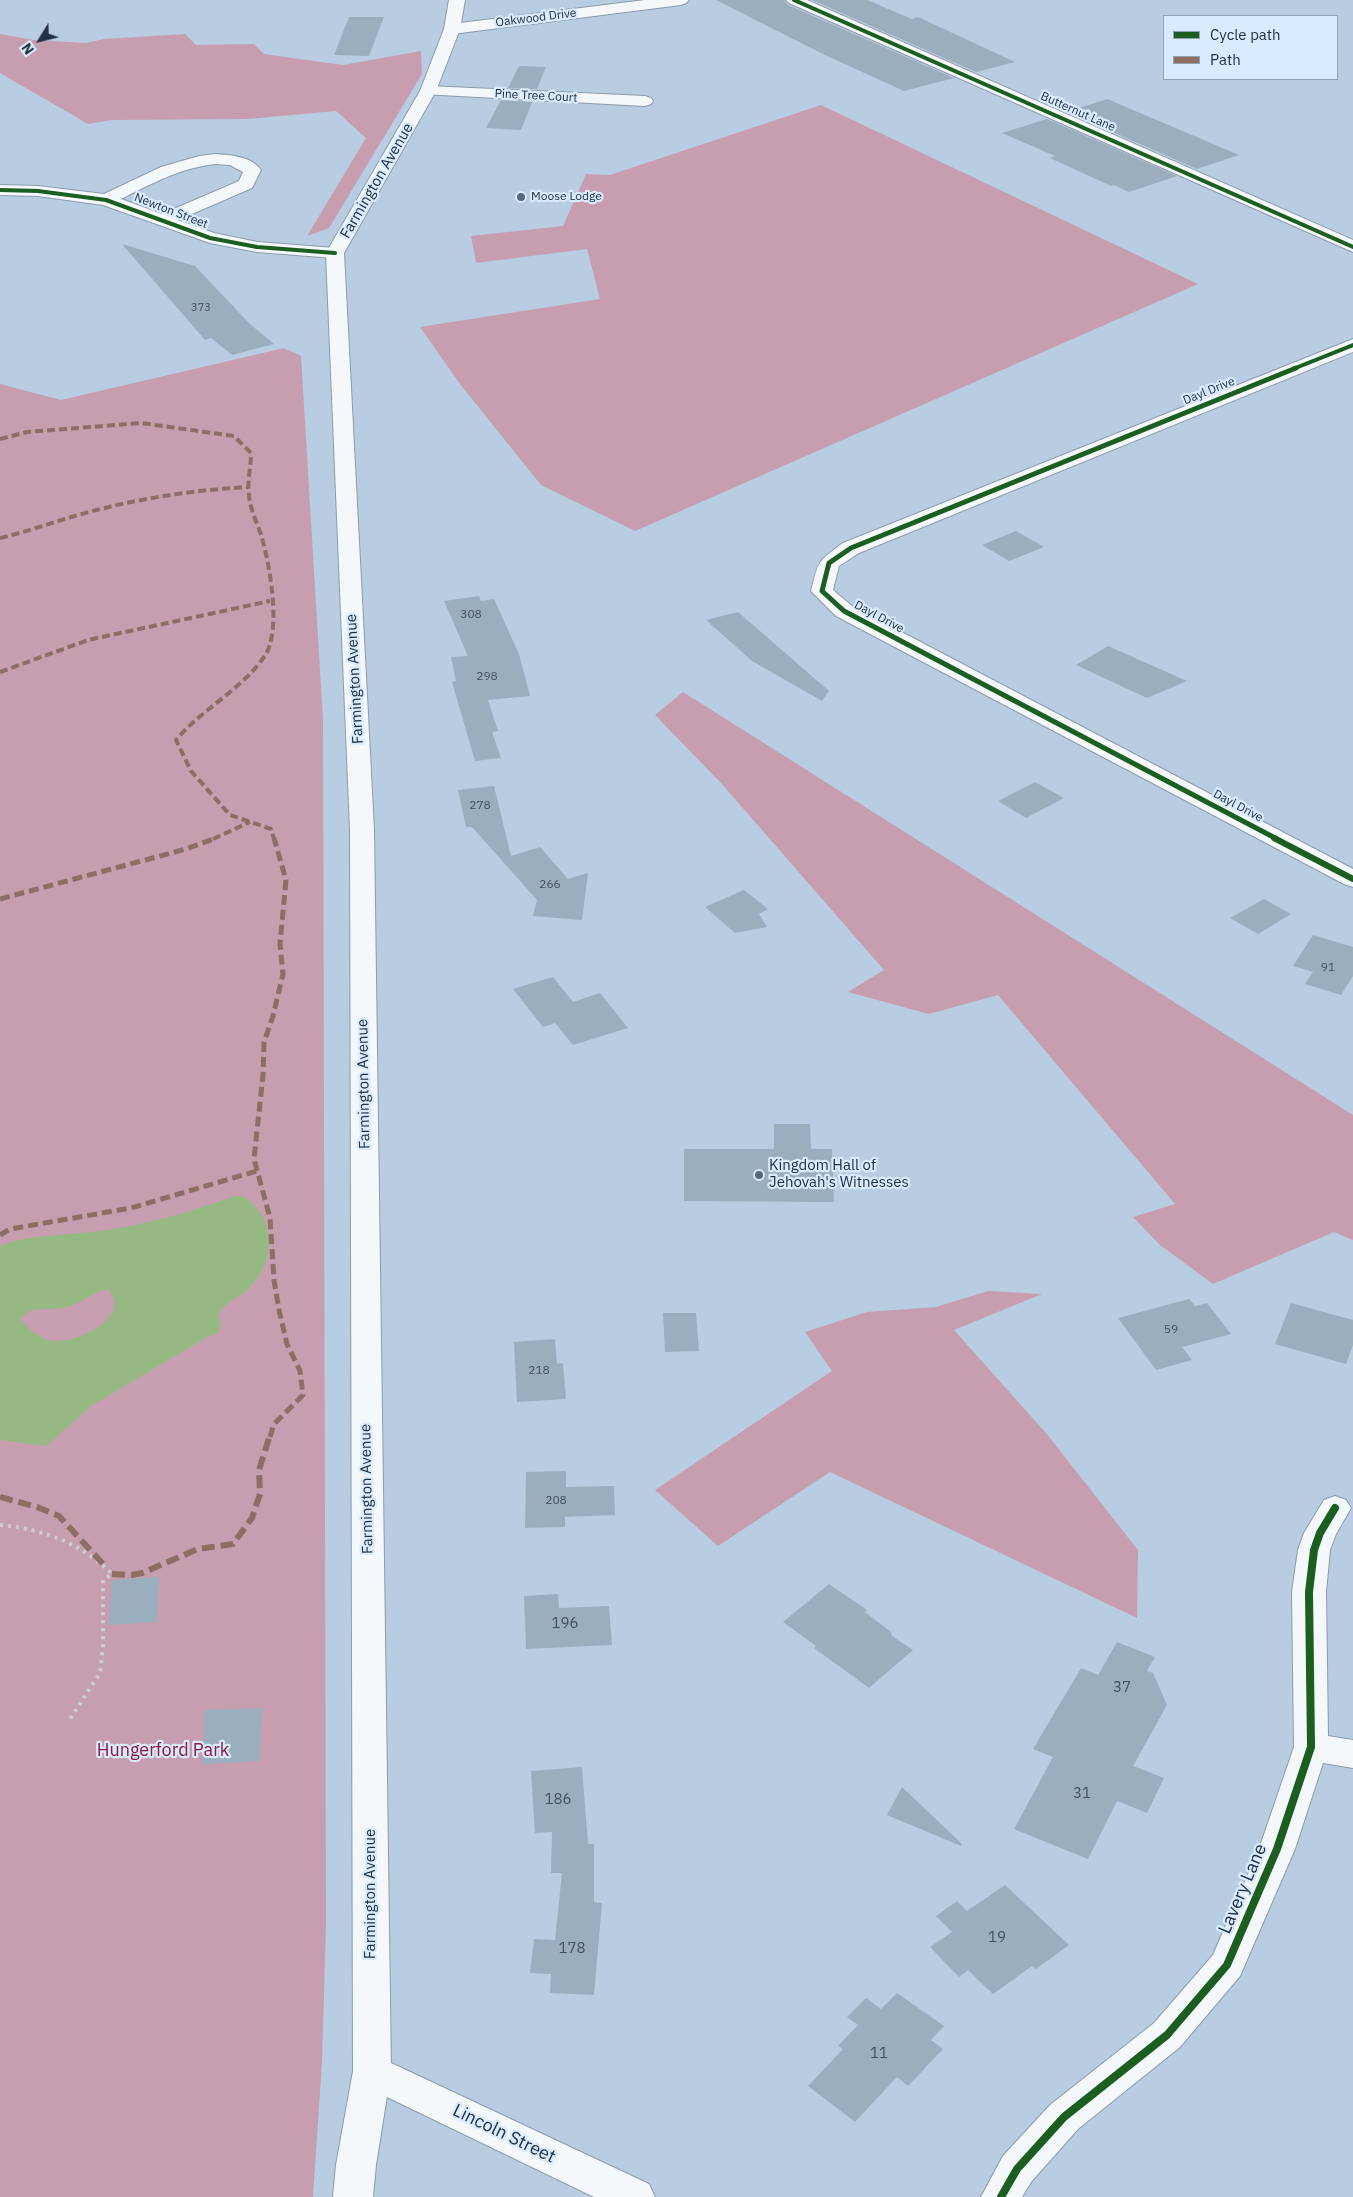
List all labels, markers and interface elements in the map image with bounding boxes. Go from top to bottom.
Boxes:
street label: Oakwood Drive [495,6,577,30]
north arrow [15,15,65,65]
legend [1163,15,1338,80]
text: Cycle path [1210,25,1281,44]
text: N [18,39,38,58]
text: Path [1210,50,1241,69]
street label: Pine Tree Court [494,87,578,105]
street label: Butternut Lane [1038,89,1118,135]
street label: Farmington Avenue [337,120,417,242]
street label: Newton Street [132,190,210,232]
place label: Moose Lodge [531,190,602,204]
marker: Moose Lodge [515,191,527,203]
house number: 373 [191,301,211,315]
street label: Dayl Drive [1181,374,1237,408]
street label: Dayl Drive [852,598,906,636]
house number: 308 [460,608,482,622]
street label: Farmington Avenue [343,613,367,745]
house number: 298 [476,670,498,684]
street label: Dayl Drive [1211,787,1265,825]
house number: 278 [469,799,491,813]
house number: 266 [539,878,561,892]
house number: 91 [1321,961,1335,975]
street label: Farmington Avenue [354,1019,374,1149]
place label: Kingdom Hall of Jehovah's Witnesses [769,1157,909,1192]
marker: Kingdom Hall of Jehovah's Witnesses [753,1169,765,1181]
house number: 59 [1164,1323,1178,1337]
house number: 218 [528,1364,550,1378]
street label: Farmington Avenue [357,1424,377,1554]
house number: 208 [545,1494,567,1508]
house number: 196 [552,1615,578,1633]
house number: 37 [1113,1679,1131,1697]
park label: Hungerford Park [97,1740,229,1762]
house number: 31 [1073,1785,1091,1803]
house number: 186 [545,1791,571,1809]
street label: Farmington Avenue [362,1829,380,1959]
street label: Lavery Lane [1214,1841,1272,1937]
house number: 19 [988,1929,1006,1947]
house number: 178 [559,1940,585,1958]
house number: 11 [870,2045,888,2063]
street label: Lincoln Street [449,2100,559,2168]

